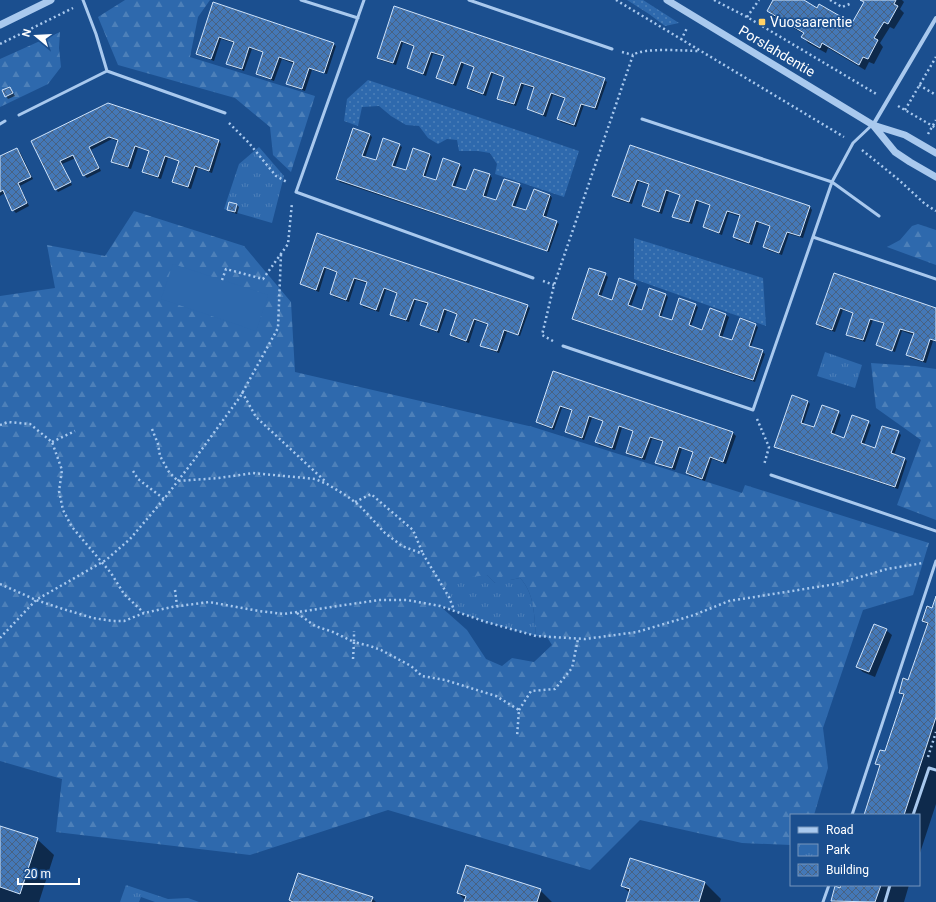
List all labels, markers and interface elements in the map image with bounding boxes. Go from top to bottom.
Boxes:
place label: Vuosaarentie [770,14,852,30]
north arrow [16,16,56,56]
marker: Vuosaarentie [757,17,767,27]
street label: Porslahdentie [736,22,818,80]
text: N [20,27,34,39]
legend [790,814,920,886]
text: Road [826,823,854,837]
text: Park [826,843,851,857]
scale bar [18,860,79,886]
text: Building [826,863,869,877]
text: 20 m [24,867,51,881]

